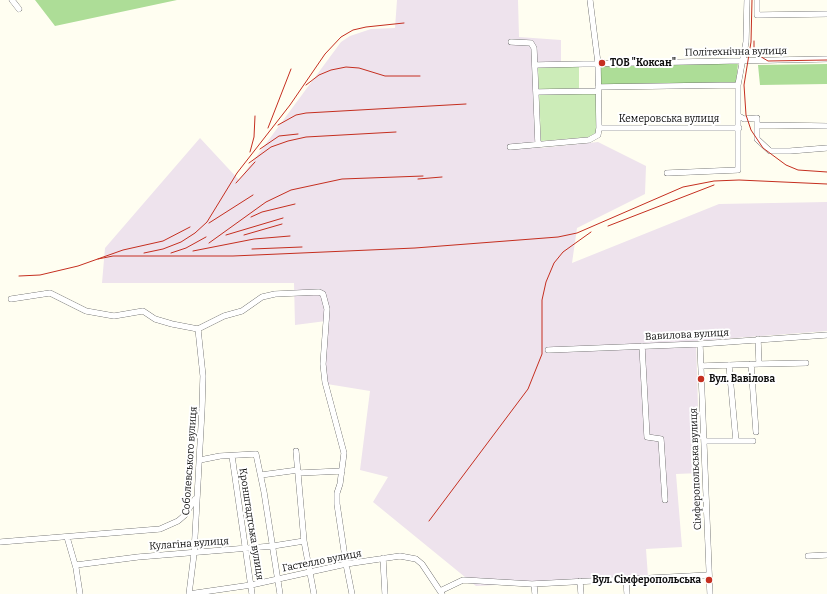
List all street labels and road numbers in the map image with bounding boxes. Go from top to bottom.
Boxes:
street label: Політехнічна вулиця [685,45,787,59]
street label: Кемеровська вулиця [619,113,719,125]
street label: Вавилова вулиця [645,327,729,343]
street label: Соболевського вулиця [180,406,200,516]
street label: Сімферопольська вулиця [688,408,704,530]
street label: Кронштадтська вулиця [236,467,266,581]
street label: Кулагіна вулиця [149,535,229,553]
street label: Гастелло вулиця [281,547,363,575]

